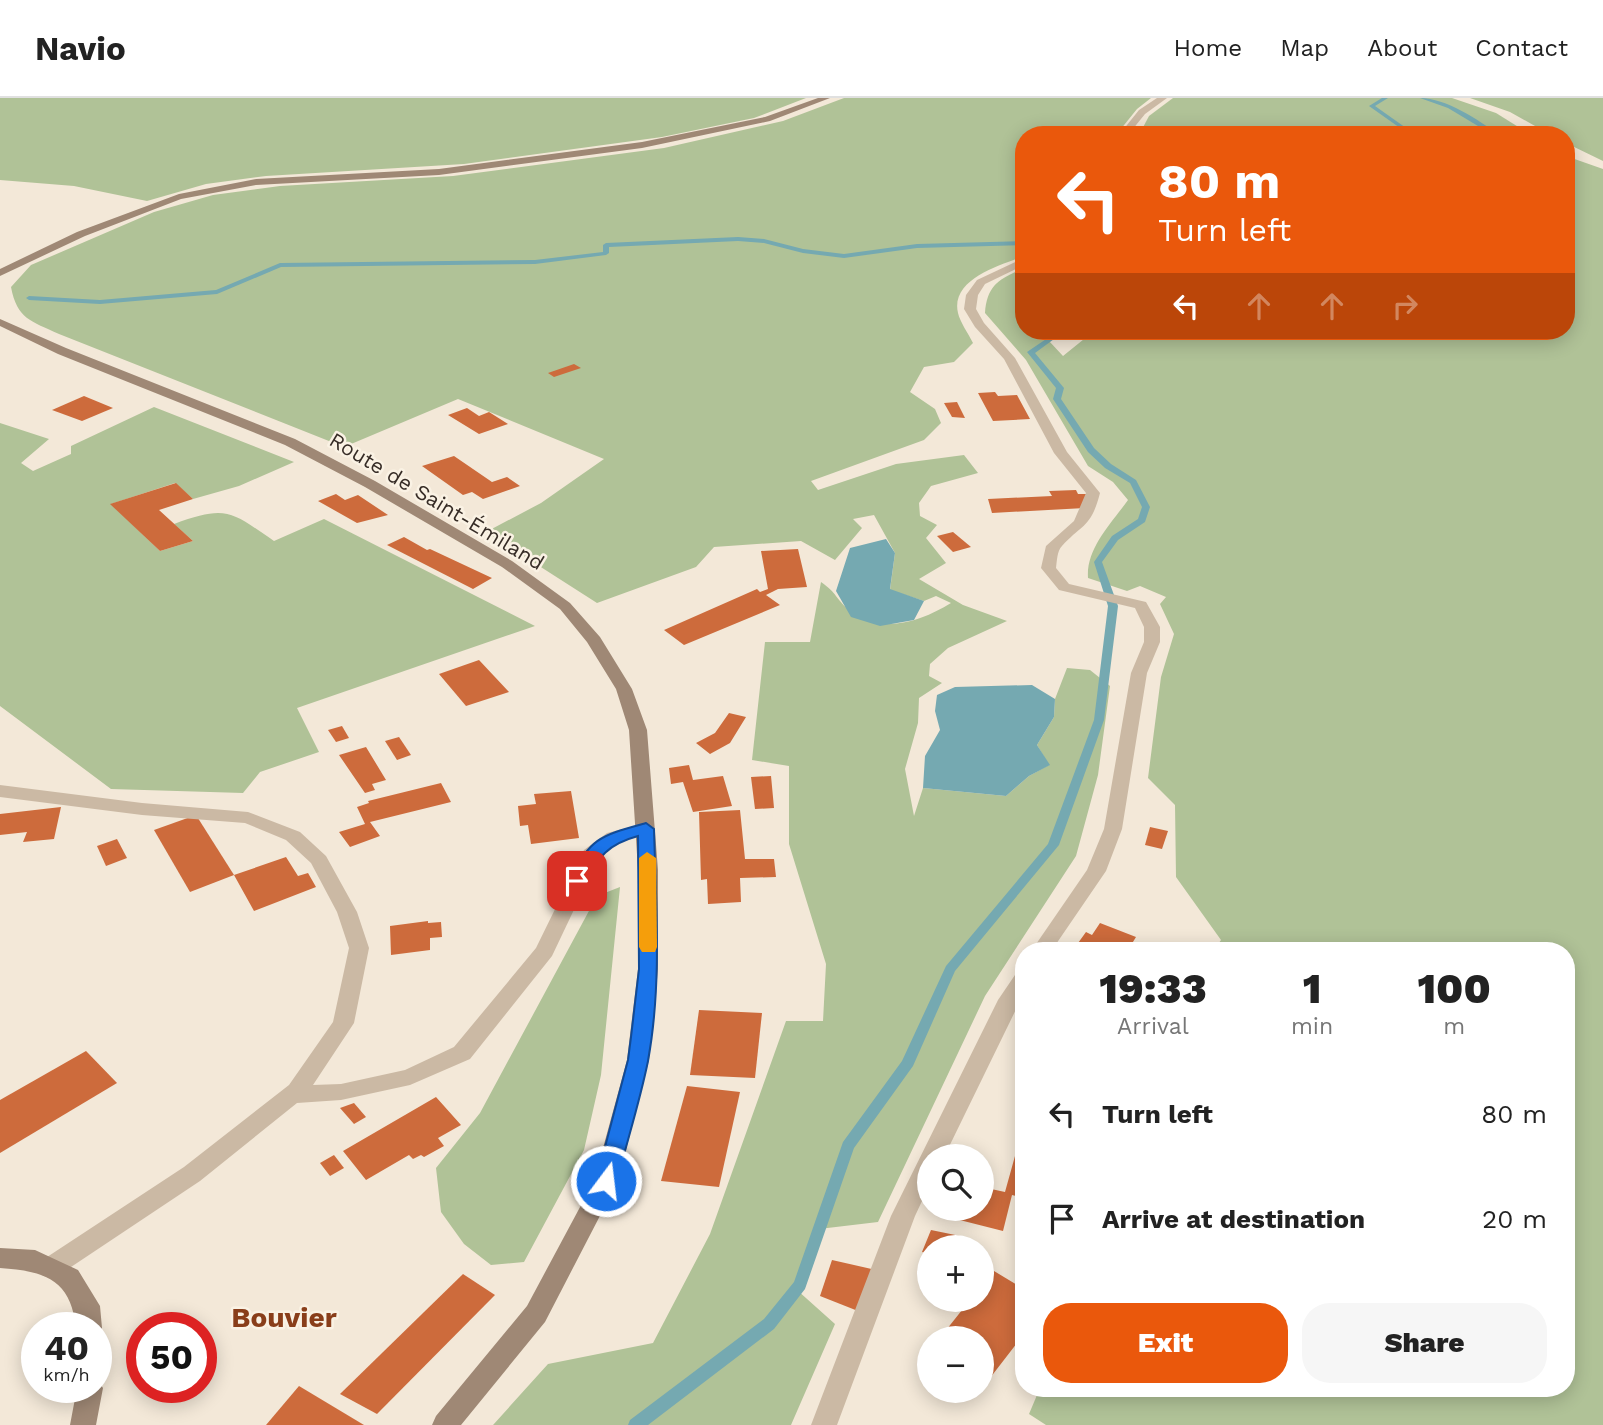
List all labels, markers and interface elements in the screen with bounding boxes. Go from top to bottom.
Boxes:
text: Navio [35,29,126,68]
text: Home [1174,34,1242,62]
text: Map [1280,34,1329,62]
text: About [1367,34,1437,62]
text: Contact [1475,34,1568,62]
text: 80 m [1158,152,1280,210]
icon: left [1043,154,1134,245]
text: Turn left [1158,211,1291,249]
icon: left [1167,287,1205,325]
icon: ahead [1240,287,1278,325]
icon: ahead [1313,287,1351,325]
icon: right [1386,287,1424,325]
street label: Route de Saint-Émiland [325,427,549,575]
pin [547,851,607,911]
icon: arrive [558,862,596,900]
text: 19:33 [1099,964,1207,1013]
text: 1 [1303,964,1321,1013]
text: 100 [1417,964,1491,1013]
text: Arrival [1117,1013,1189,1040]
text: min [1291,1013,1333,1040]
text: m [1443,1013,1465,1040]
icon: left [1043,1095,1081,1133]
text: Turn left [1102,1099,1213,1129]
text: 80 m [1481,1099,1547,1129]
position arrow [569,1144,643,1218]
map controls [917,1144,994,1403]
button: search [917,1144,994,1221]
icon: arrive [1043,1200,1081,1238]
text: Arrive at destination [1102,1204,1365,1234]
text: 20 m [1482,1204,1547,1234]
button: + [917,1235,994,1312]
district label: Bouvier [231,1301,337,1334]
button: Exit [1043,1303,1288,1383]
button: Share [1302,1303,1547,1383]
speed limit sign: 50 [126,1312,217,1403]
button: − [917,1326,994,1403]
text: 40 [44,1327,89,1369]
text: km/h [43,1364,90,1385]

